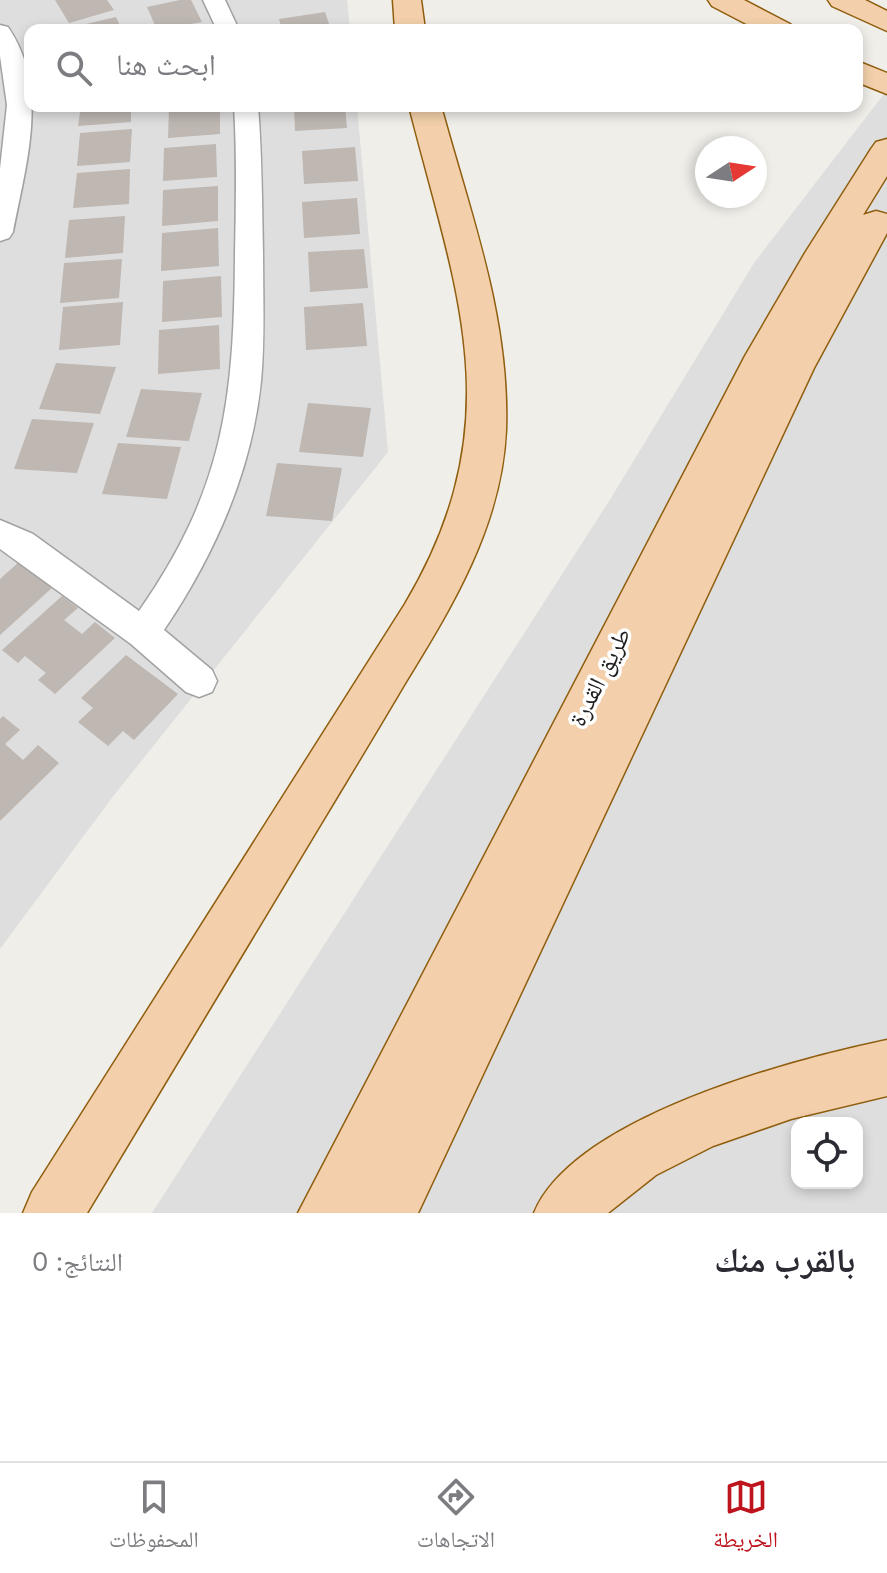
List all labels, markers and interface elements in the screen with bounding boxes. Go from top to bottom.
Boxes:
search box [24,24,863,112]
icon: search [52,46,96,90]
text: ابحث هنا [116,46,216,82]
north arrow [695,136,767,208]
street label: طريق القدرة [562,623,637,731]
map controls [791,1117,863,1189]
button: locate [791,1117,863,1189]
text: بالقرب منك [714,1239,855,1280]
text: النتائج: 0 [32,1246,123,1277]
tab: المحفوظات [109,1475,199,1561]
tab: الاتجاهات [417,1475,495,1561]
tab: الخريطة [713,1475,778,1561]

